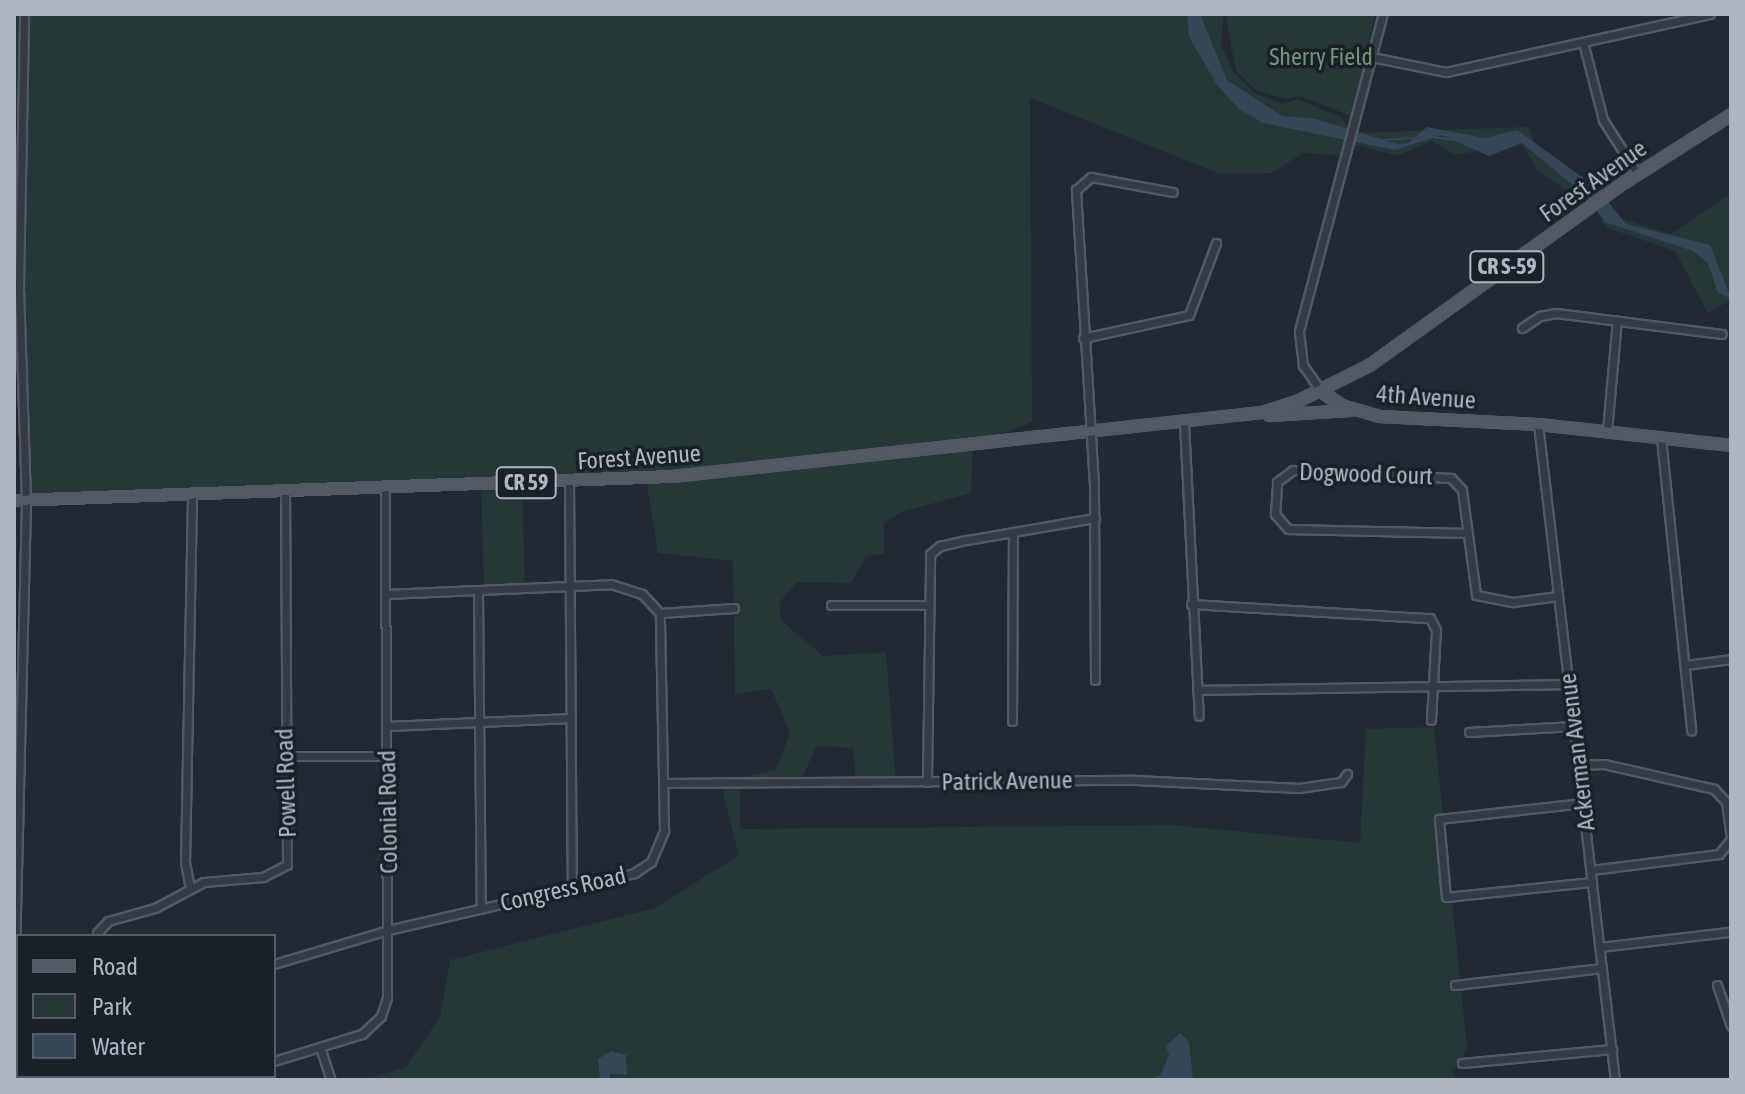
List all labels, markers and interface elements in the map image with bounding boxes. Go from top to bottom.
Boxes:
park label: Sherry Field [1269,43,1373,71]
street label: Forest Avenue [1534,134,1652,228]
road number: CR S-59 [1469,249,1545,285]
street label: 4th Avenue [1375,379,1477,415]
street label: Forest Avenue [576,438,702,476]
street label: Dogwood Court [1299,457,1433,491]
road number: CR 59 [494,465,558,501]
street label: Ackerman Avenue [1553,672,1601,832]
street label: Powell Road [270,728,302,838]
street label: Colonial Road [373,750,403,874]
street label: Patrick Avenue [941,765,1073,797]
street label: Congress Road [497,861,629,917]
legend [16,934,276,1078]
text: Road [92,953,138,980]
text: Park [92,993,132,1020]
text: Water [92,1033,145,1060]

